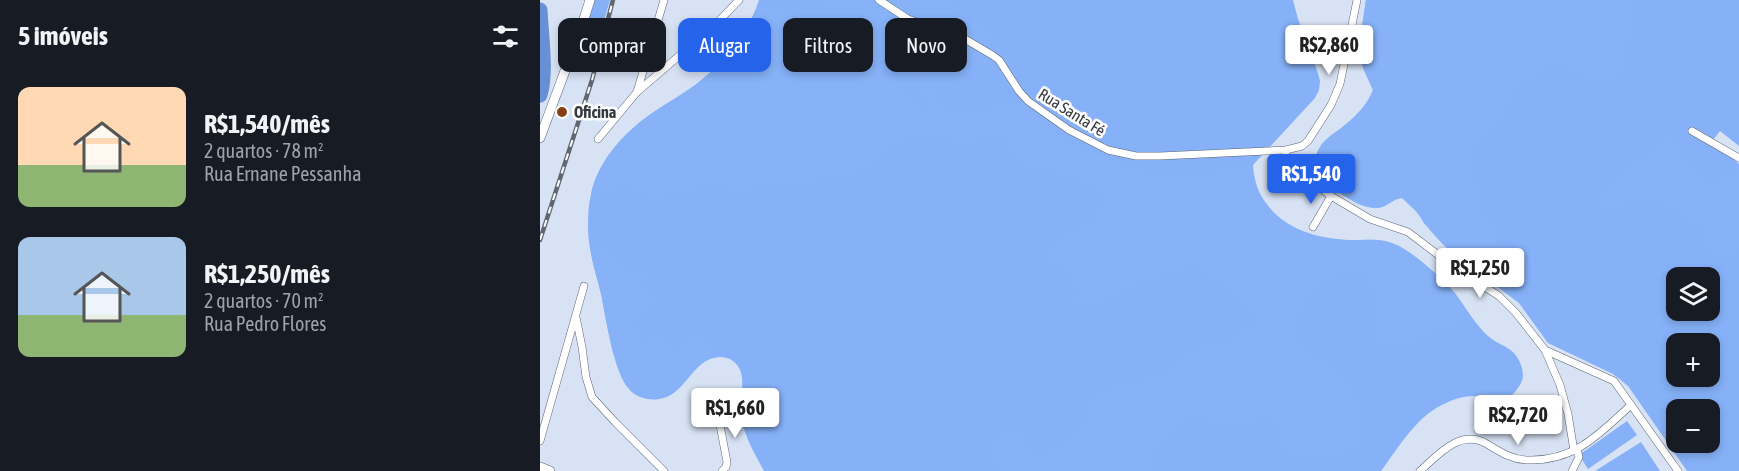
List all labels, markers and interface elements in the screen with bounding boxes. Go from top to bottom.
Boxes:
chip: Comprar [558,18,666,72]
chip: Alugar [678,18,771,72]
chip: Filtros [783,18,873,72]
chip: Novo [885,18,967,72]
icon: filters [489,20,522,53]
text: 5 imóveis [18,21,108,51]
pin: R$2,860 [1274,25,1384,76]
text: R$2,860 [1299,33,1359,56]
street label: Rua Santa Fé [1035,85,1109,139]
place label: Oficina [574,103,616,121]
marker: Oficina [555,105,569,119]
text: R$1,540/mês [204,109,330,139]
icon: home [66,111,138,183]
text: 2 quartos · 78 m² [204,139,324,162]
pin: R$1,540 [1256,154,1366,205]
text: Rua Ernane Pessanha [204,162,361,185]
text: R$1,540 [1281,162,1341,185]
pin: R$1,250 [1425,248,1535,299]
text: R$1,250 [1450,256,1510,279]
text: R$1,250/mês [204,259,330,289]
icon: home [66,261,138,333]
map controls [1666,267,1720,453]
button: layers [1666,267,1720,321]
text: 2 quartos · 70 m² [204,289,324,312]
text: Rua Pedro Flores [204,312,326,335]
button: + [1666,333,1720,387]
pin: R$1,660 [680,388,790,439]
pin: R$2,720 [1463,395,1573,446]
text: R$1,660 [705,396,765,419]
button: − [1666,399,1720,453]
text: R$2,720 [1488,403,1548,426]

